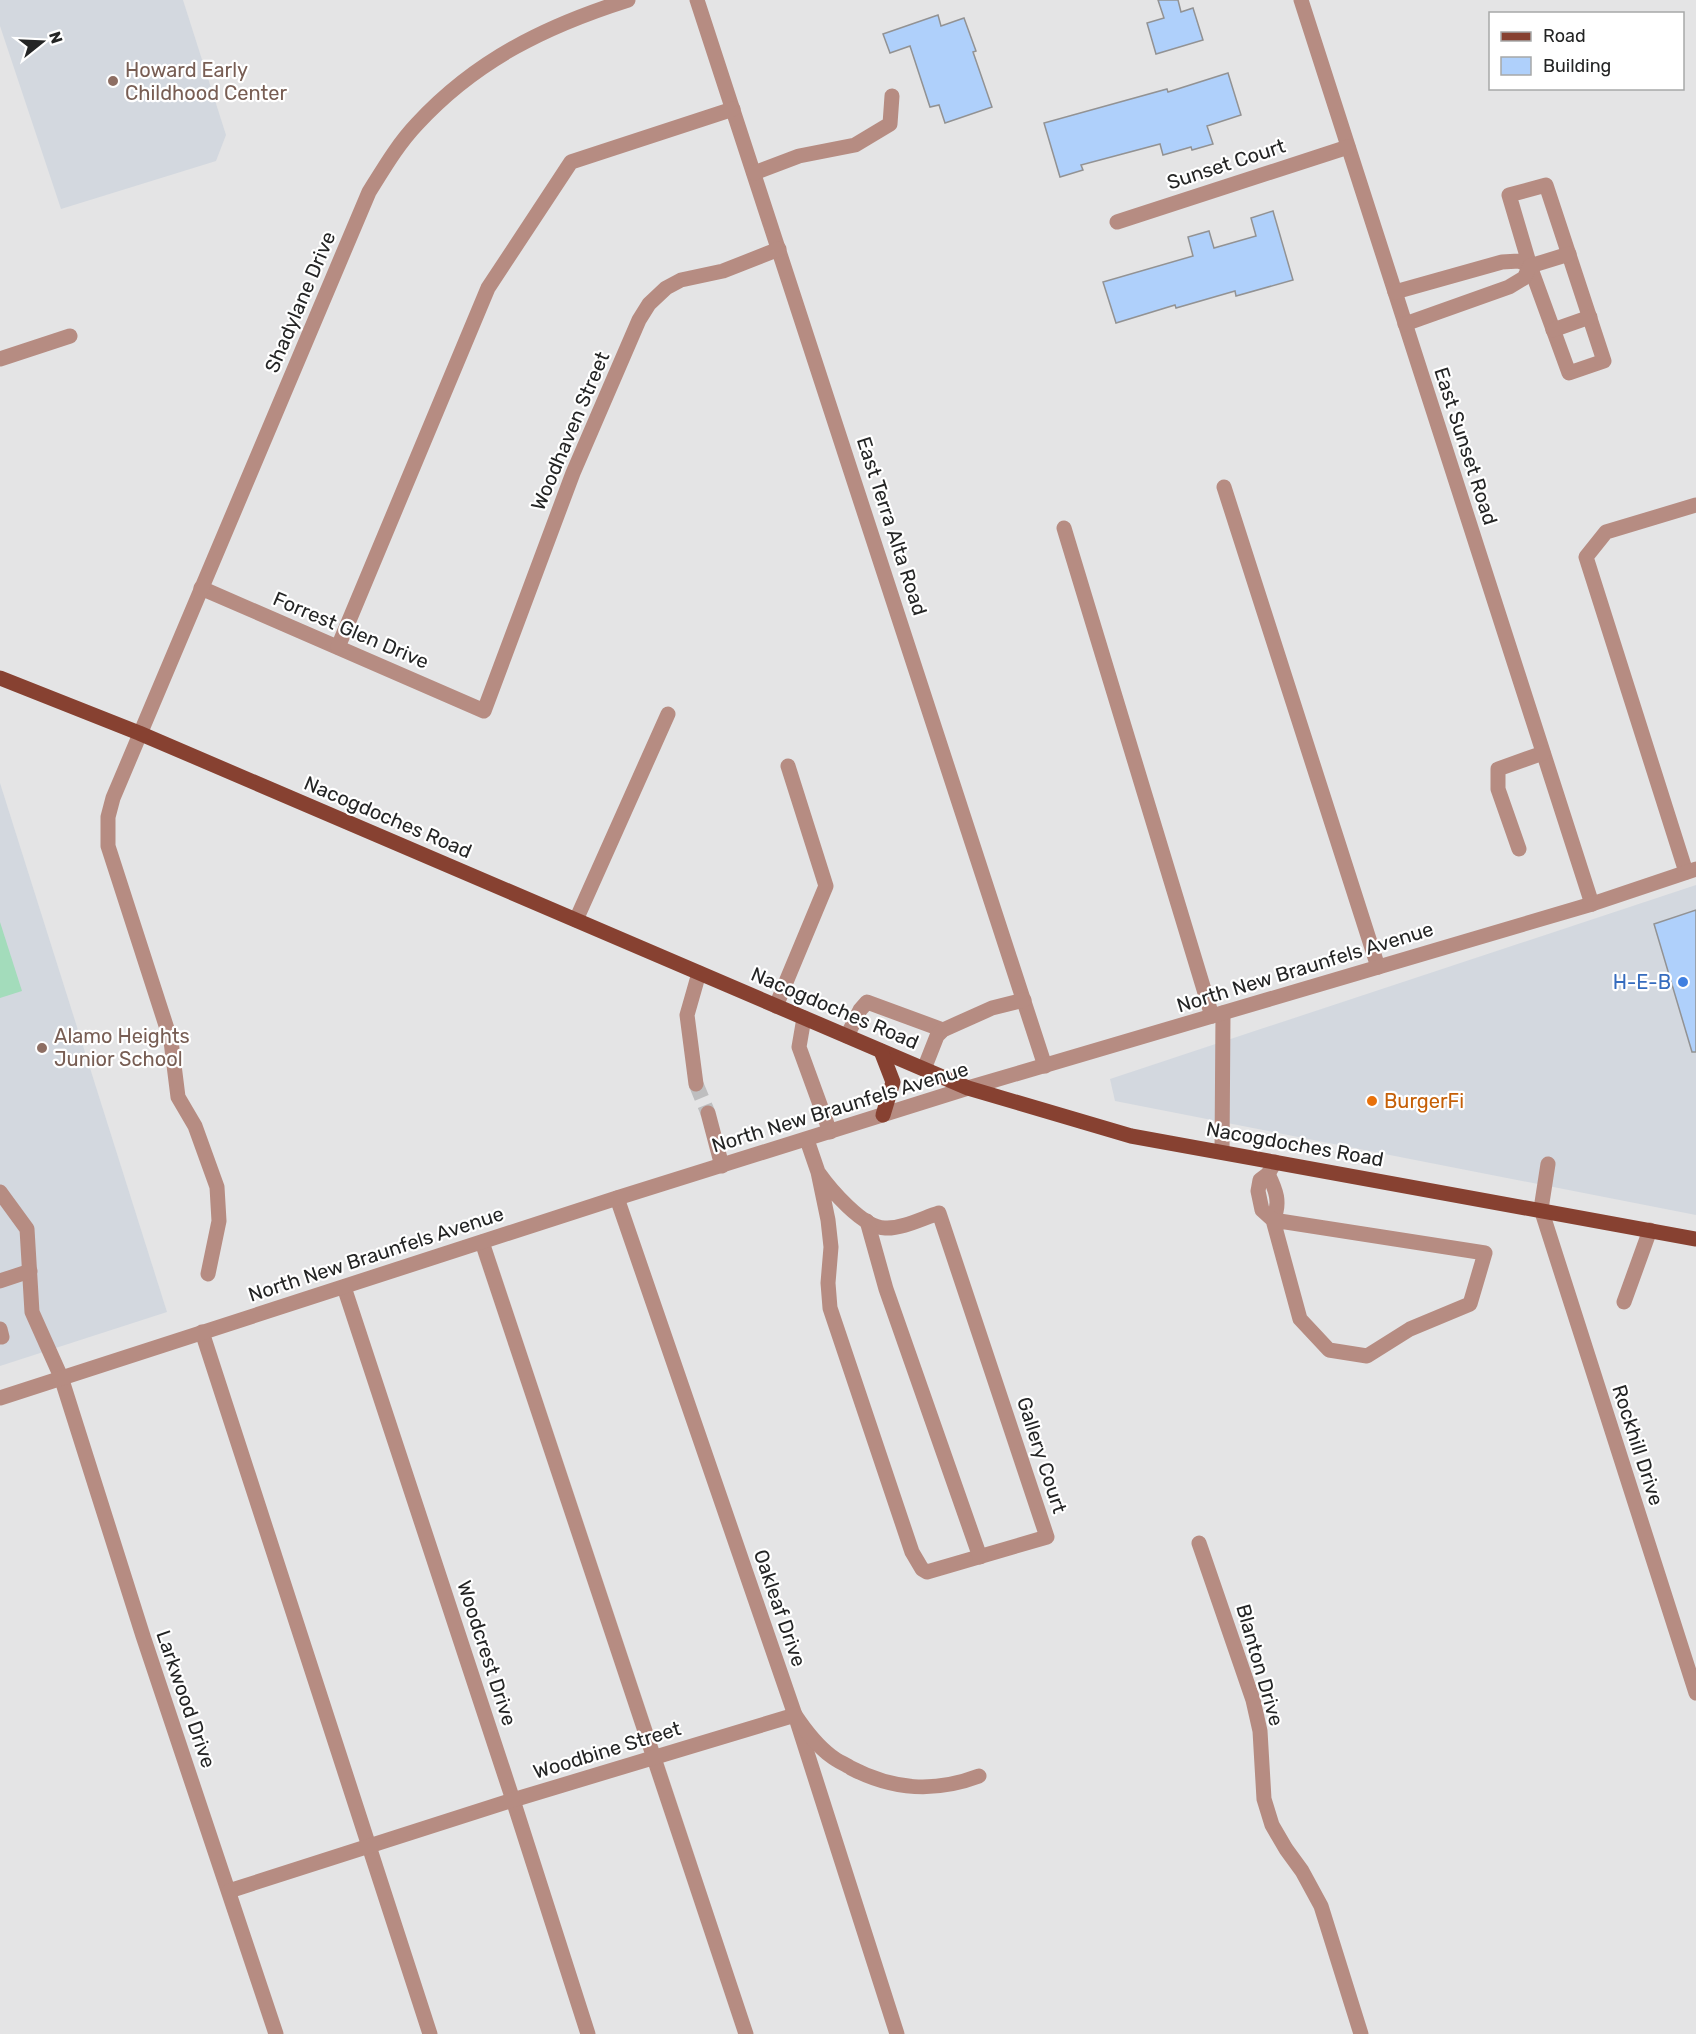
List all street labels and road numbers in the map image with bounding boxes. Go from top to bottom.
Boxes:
street label: Sunset Court [1164,134,1288,194]
street label: Shadylane Drive [259,228,341,376]
street label: Woodhaven Street [526,348,614,514]
street label: East Sunset Road [1429,364,1503,528]
street label: East Terra Alta Road [852,434,932,618]
street label: Forrest Glen Drive [270,586,432,674]
street label: Nacogdoches Road [301,771,475,863]
street label: North New Braunfels Avenue [1174,916,1436,1018]
street label: Nacogdoches Road [748,962,922,1054]
street label: North New Braunfels Avenue [709,1056,971,1158]
street label: Nacogdoches Road [1204,1117,1386,1171]
street label: North New Braunfels Avenue [245,1201,507,1307]
street label: Rockhill Drive [1607,1382,1669,1508]
street label: Gallery Court [1012,1394,1072,1516]
street label: Oakleaf Drive [749,1546,811,1670]
street label: Woodcrest Drive [452,1577,522,1729]
street label: Blanton Drive [1231,1601,1289,1729]
street label: Larkwood Drive [151,1627,221,1771]
street label: Woodbine Street [530,1716,684,1784]

